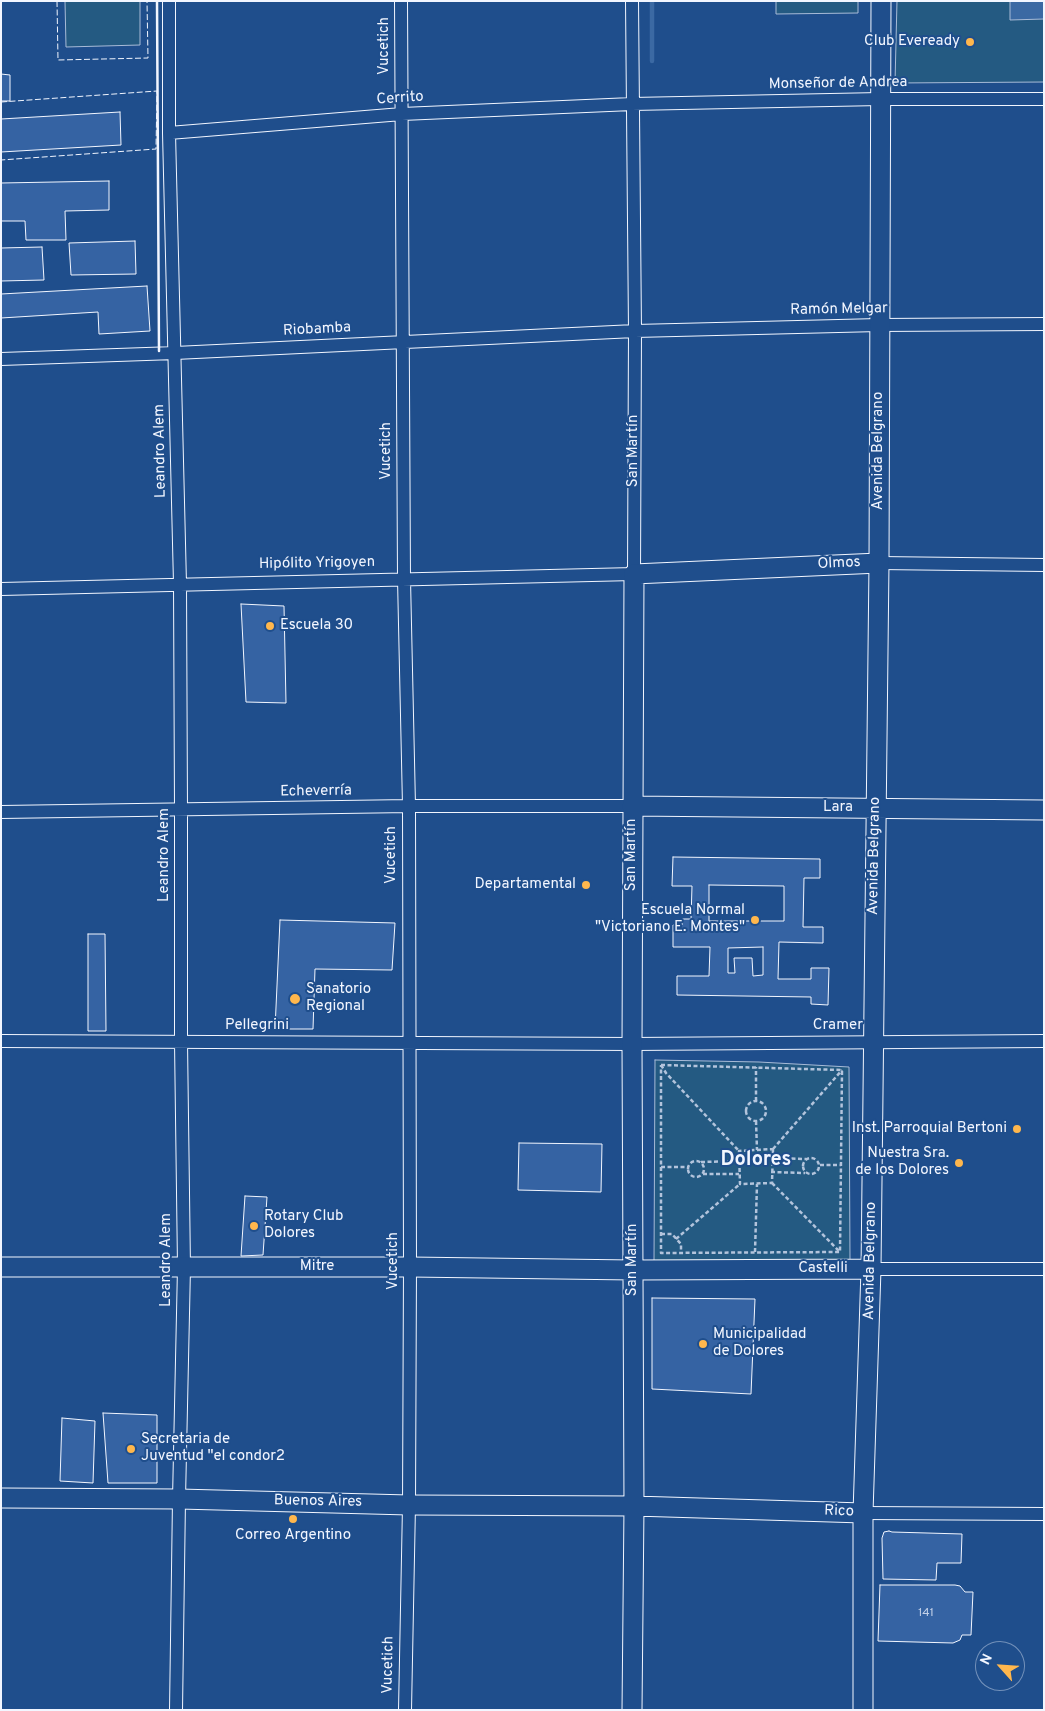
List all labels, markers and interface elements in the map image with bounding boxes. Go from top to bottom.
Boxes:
street label: Vucetich [376,17,394,75]
place label: Club Eveready [864,33,960,51]
marker: Club Eveready [964,36,976,48]
street label: Monseñor de Andrea [769,74,907,94]
street label: Cerrito [376,88,424,110]
street label: Ramón Melgar [790,300,888,320]
street label: Riobamba [283,319,351,341]
street label: Avenida Belgrano [870,392,888,510]
street label: Leandro Alem [151,404,171,498]
street label: San Martín [625,415,643,487]
street label: Vucetich [378,422,396,480]
street label: Hipólito Yrigoyen [259,554,375,574]
street label: Olmos [817,554,861,574]
place label: Escuela 30 [280,617,353,635]
marker: Escuela 30 [264,620,276,632]
street label: Echeverría [280,782,352,802]
street label: Avenida Belgrano [865,797,885,915]
street label: Lara [823,799,853,817]
street label: Leandro Alem [156,808,174,902]
street label: San Martín [623,819,641,891]
street label: Vucetich [383,826,401,884]
place label: Departamental [475,876,576,894]
marker: Departamental [580,879,592,891]
place label: Escuela Normal "Victoriano E. Montes" [595,902,745,937]
marker: Escuela Normal "Victoriano E. Montes" [749,914,761,926]
place label: Sanatorio Regional [306,981,371,1016]
marker: Sanatorio Regional [288,992,302,1006]
street label: Pellegrini [225,1017,289,1035]
street label: Cramer [813,1017,863,1035]
place label: Inst. Parroquial Bertoni [852,1120,1007,1138]
marker: Inst. Parroquial Bertoni [1011,1123,1023,1135]
place label: Nuestra Sra. de los Dolores [855,1145,949,1180]
district label: Dolores [721,1149,791,1173]
marker: Nuestra Sra. de los Dolores [953,1157,965,1169]
street label: Avenida Belgrano [861,1202,881,1320]
place label: Rotary Club Dolores [264,1208,343,1243]
street label: Leandro Alem [158,1213,176,1307]
marker: Rotary Club Dolores [248,1220,260,1232]
street label: San Martín [624,1224,642,1296]
street label: Vucetich [385,1232,403,1290]
street label: Mitre [300,1258,334,1276]
street label: Castelli [798,1260,848,1278]
place label: Municipalidad de Dolores [713,1326,806,1361]
marker: Municipalidad de Dolores [697,1338,709,1350]
place label: Secretaria de Juventud "el condor2 [141,1431,285,1466]
marker: Secretaria de Juventud "el condor2 [125,1443,137,1455]
street label: Buenos Aires [274,1492,362,1512]
street label: Rico [824,1502,854,1522]
marker: Correo Argentino [287,1513,299,1525]
place label: Correo Argentino [235,1527,351,1545]
house number: 141 [918,1607,934,1621]
street label: Vucetich [379,1636,399,1694]
north arrow [975,1641,1025,1691]
text: N [977,1651,997,1668]

